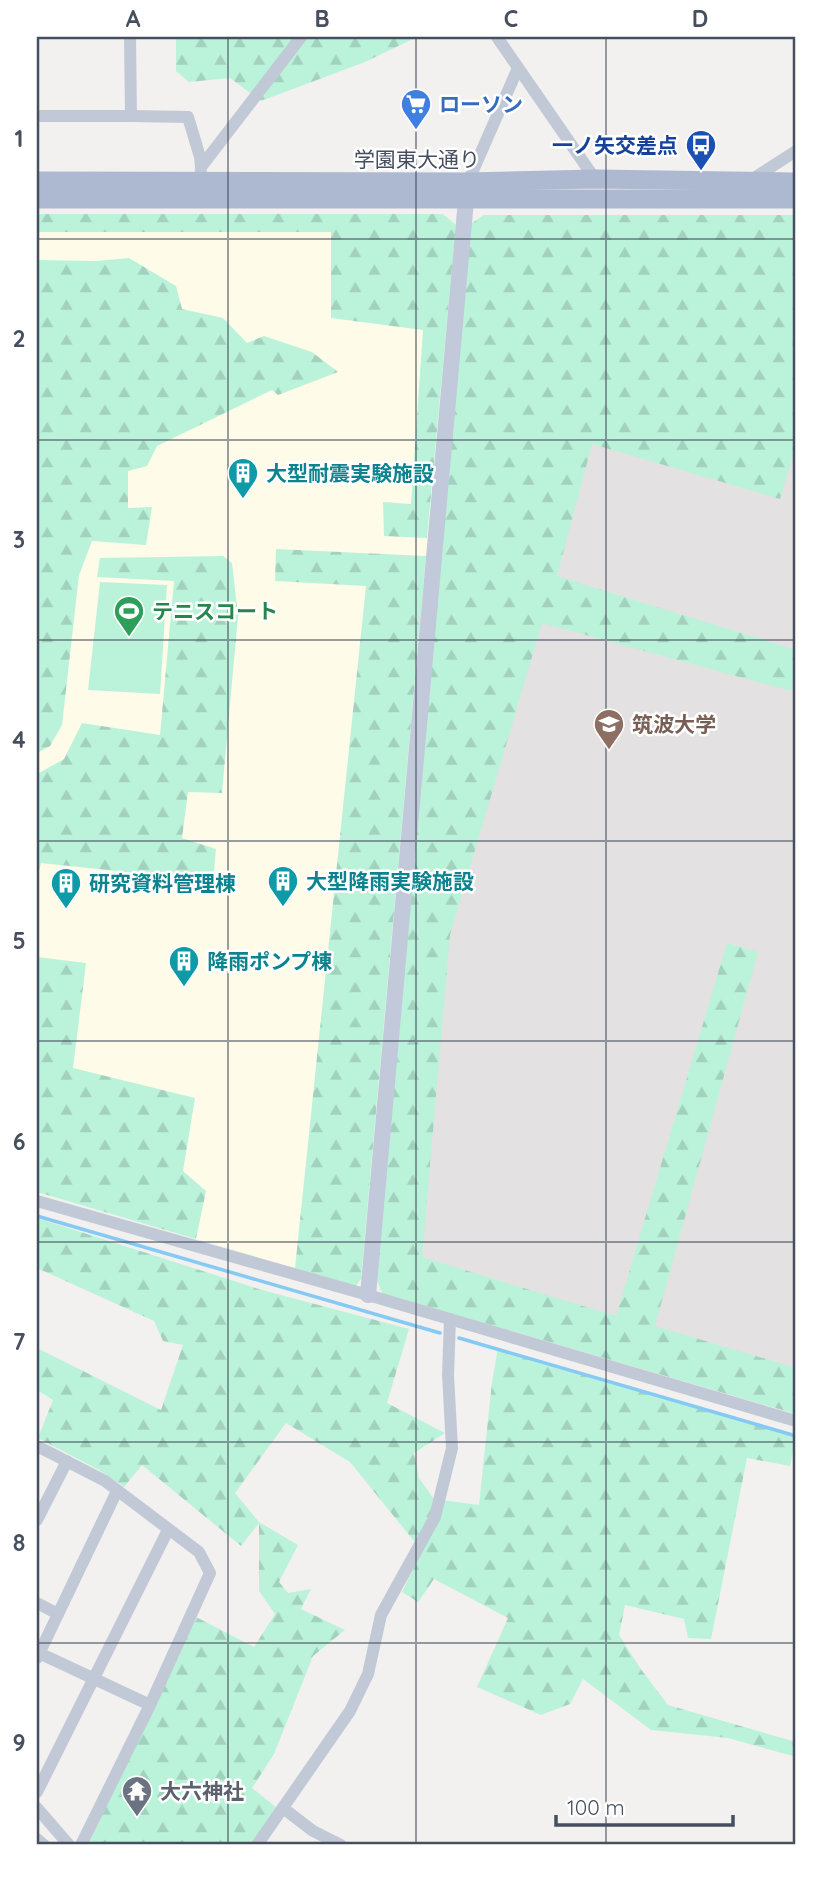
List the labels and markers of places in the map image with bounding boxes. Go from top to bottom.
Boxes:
supermarket icon: ローソン [399,87,433,131]
place label: ローソン [439,91,523,117]
bus stop icon: 一ノ矢交差点 [684,128,718,172]
place label: 一ノ矢交差点 [552,132,678,158]
building icon: 大型耐震実験施設 [226,456,260,500]
place label: 大型耐震実験施設 [266,460,434,486]
sports icon: テニスコート [112,594,146,638]
place label: テニスコート [152,598,278,624]
school or university icon: 筑波大学 [592,707,626,751]
place label: 筑波大学 [632,711,716,737]
building icon: 大型降雨実験施設 [266,864,300,908]
building icon: 研究資料管理棟 [49,866,83,910]
place label: 大型降雨実験施設 [306,868,474,894]
place label: 研究資料管理棟 [89,870,236,896]
building icon: 降雨ポンプ棟 [167,944,201,988]
place label: 降雨ポンプ棟 [207,948,332,974]
temple icon: 大六神社 [120,1774,154,1818]
place label: 大六神社 [160,1778,244,1804]

